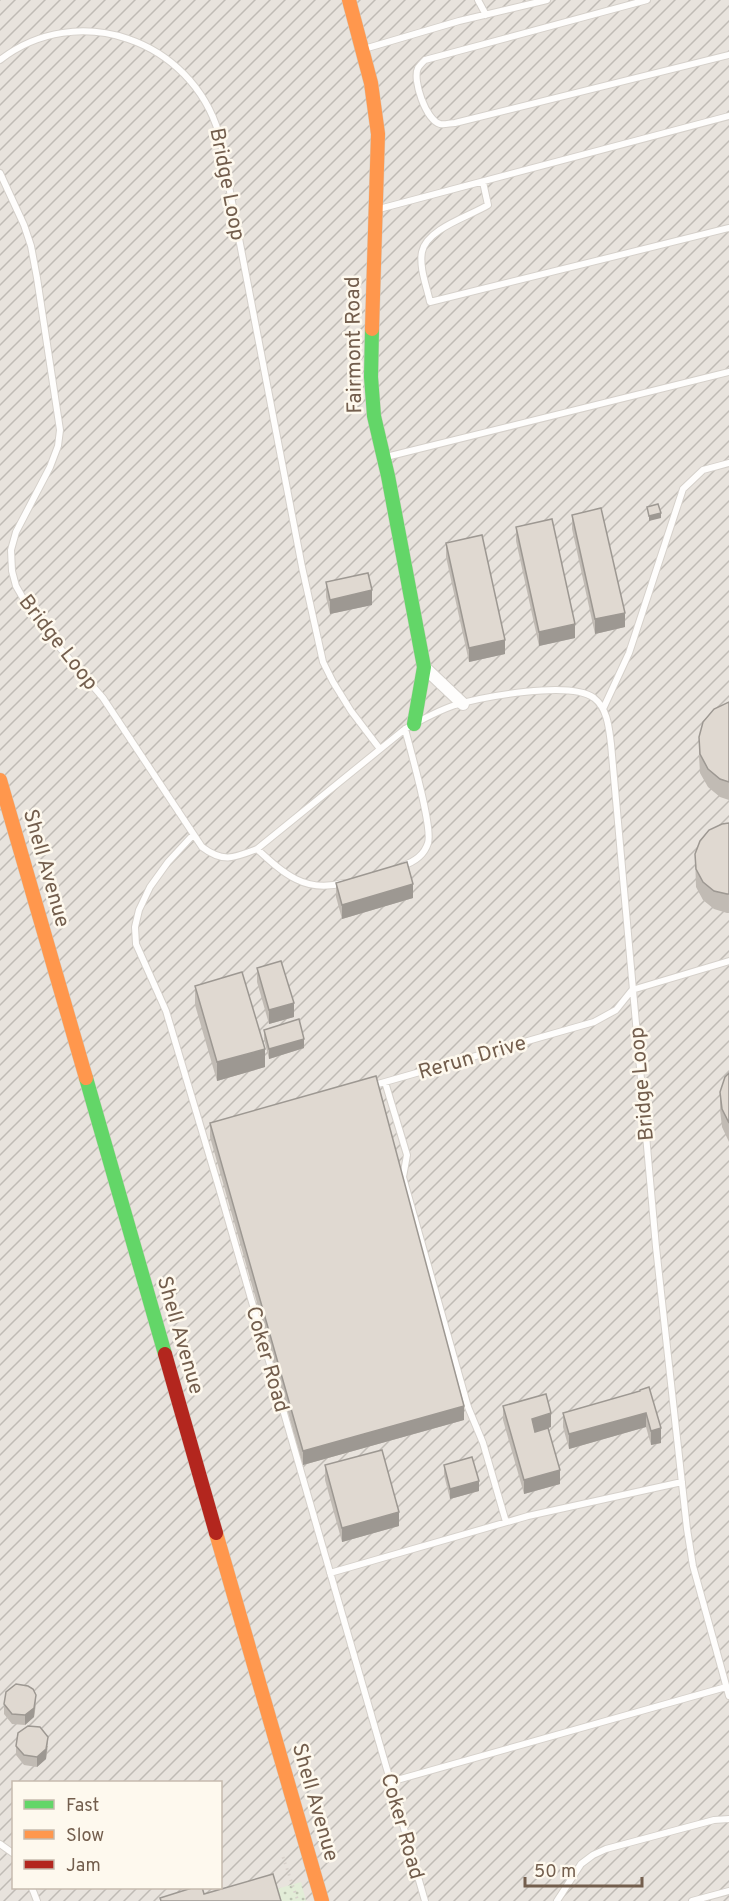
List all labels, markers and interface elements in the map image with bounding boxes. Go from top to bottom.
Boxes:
street label: Bridge Loop [202,126,251,243]
street label: Fairmont Road [340,276,369,414]
street label: Bridge Loop [12,590,104,696]
street label: Shell Avenue [16,806,75,930]
street label: Bridge Loop [624,1026,661,1142]
street label: Rerun Drive [415,1030,530,1087]
street label: Shell Avenue [150,1273,209,1397]
street label: Coker Road [239,1303,295,1416]
street label: Shell Avenue [285,1740,344,1864]
street label: Coker Road [374,1770,430,1883]
legend [12,1781,222,1889]
text: Fast [66,1795,99,1818]
text: Slow [66,1825,104,1848]
scale bar [525,1850,642,1888]
text: Jam [66,1855,101,1878]
text: 50 m [534,1861,576,1884]

